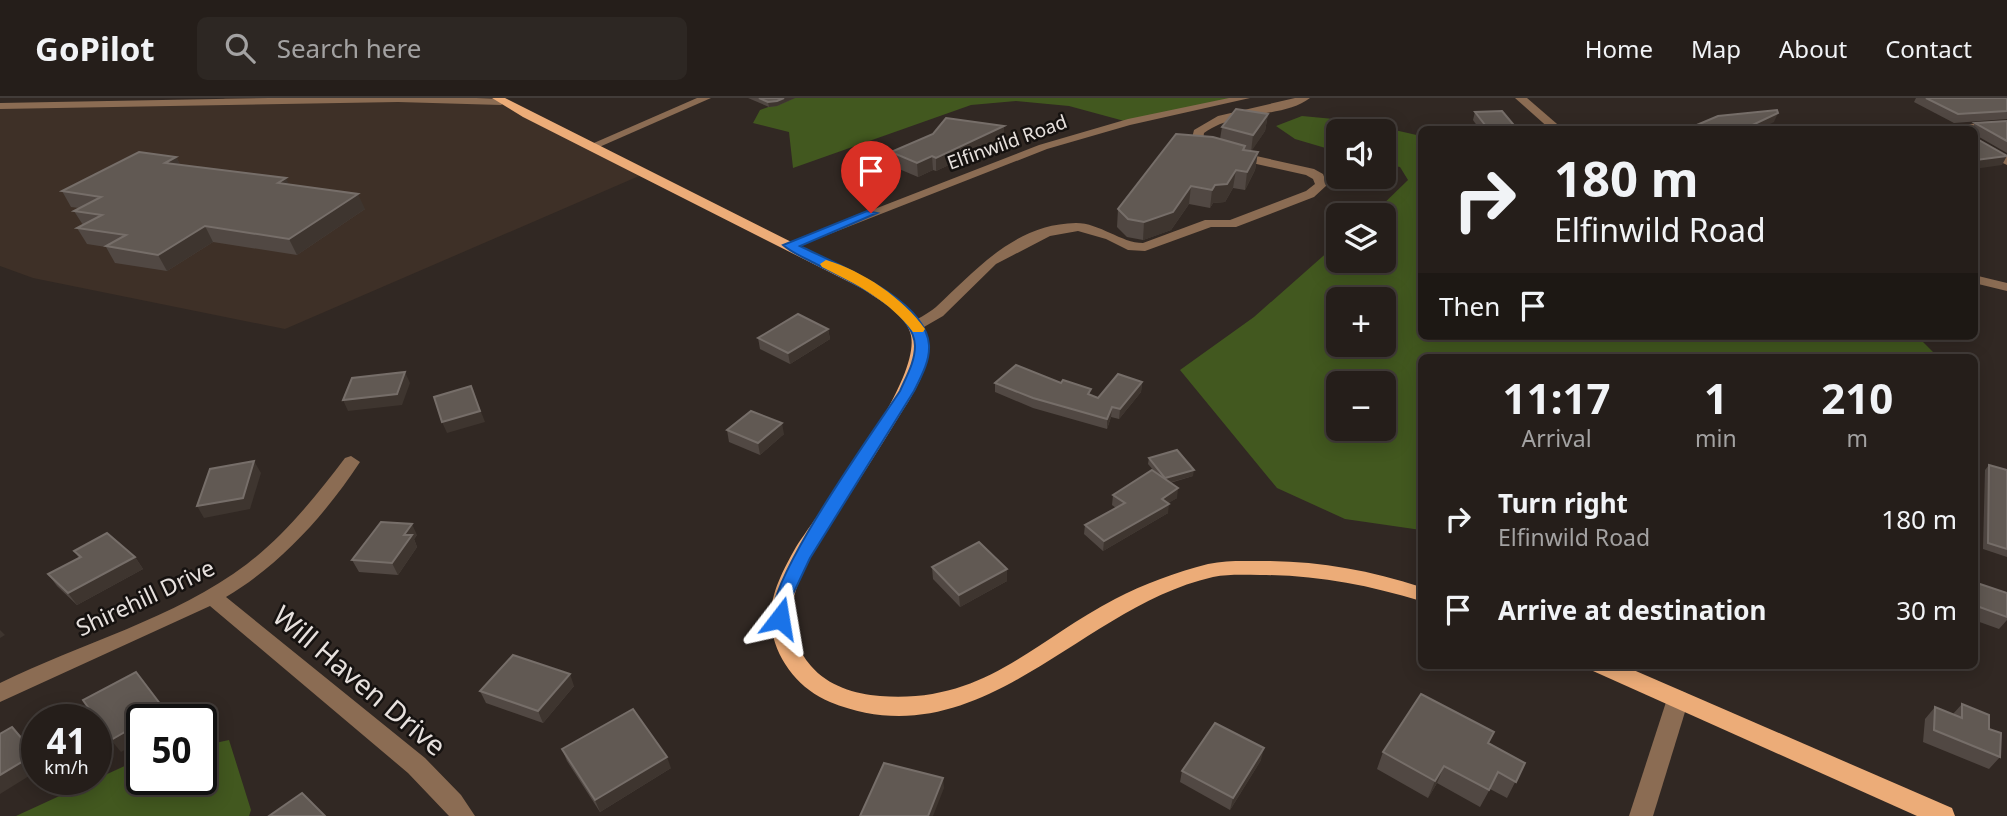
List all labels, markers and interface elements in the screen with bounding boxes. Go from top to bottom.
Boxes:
search box [197,17,687,80]
text: GoPilot [35,26,155,71]
icon: search [221,29,259,67]
text: Search here [277,30,421,66]
text: Home [1585,32,1653,65]
text: Map [1691,32,1741,65]
text: About [1779,32,1847,65]
text: Contact [1885,32,1972,65]
street label: Elfinwild Road [944,108,1070,176]
map controls [1326,119,1396,441]
button: sound [1326,119,1396,189]
pin [841,141,901,213]
text: 180 m [1554,145,1699,211]
icon: arrive [852,152,890,190]
icon: right [1439,154,1530,245]
button: layers [1326,203,1396,273]
text: Elfinwild Road [1554,208,1766,251]
button: + [1326,287,1396,357]
icon: arrive [1514,287,1552,325]
text: Then [1439,288,1500,324]
text: 11:17 [1503,369,1610,426]
text: 1 [1704,369,1728,426]
text: 210 [1821,369,1893,426]
button: − [1326,371,1396,441]
text: Arrival [1521,422,1592,454]
text: min [1695,422,1737,454]
text: m [1847,422,1868,454]
text: Turn right [1498,485,1628,521]
icon: right [1439,500,1477,538]
text: 180 m [1881,501,1957,537]
text: Elfinwild Road [1498,521,1650,553]
street label: Shirehill Drive [70,551,220,643]
position arrow [743,581,817,655]
icon: arrive [1439,591,1477,629]
text: Arrive at destination [1498,592,1767,628]
text: 30 m [1896,592,1957,628]
street label: Will Haven Drive [265,596,455,764]
speed limit sign: 50 [126,704,217,795]
text: 41 [46,717,87,764]
text: km/h [44,755,89,779]

